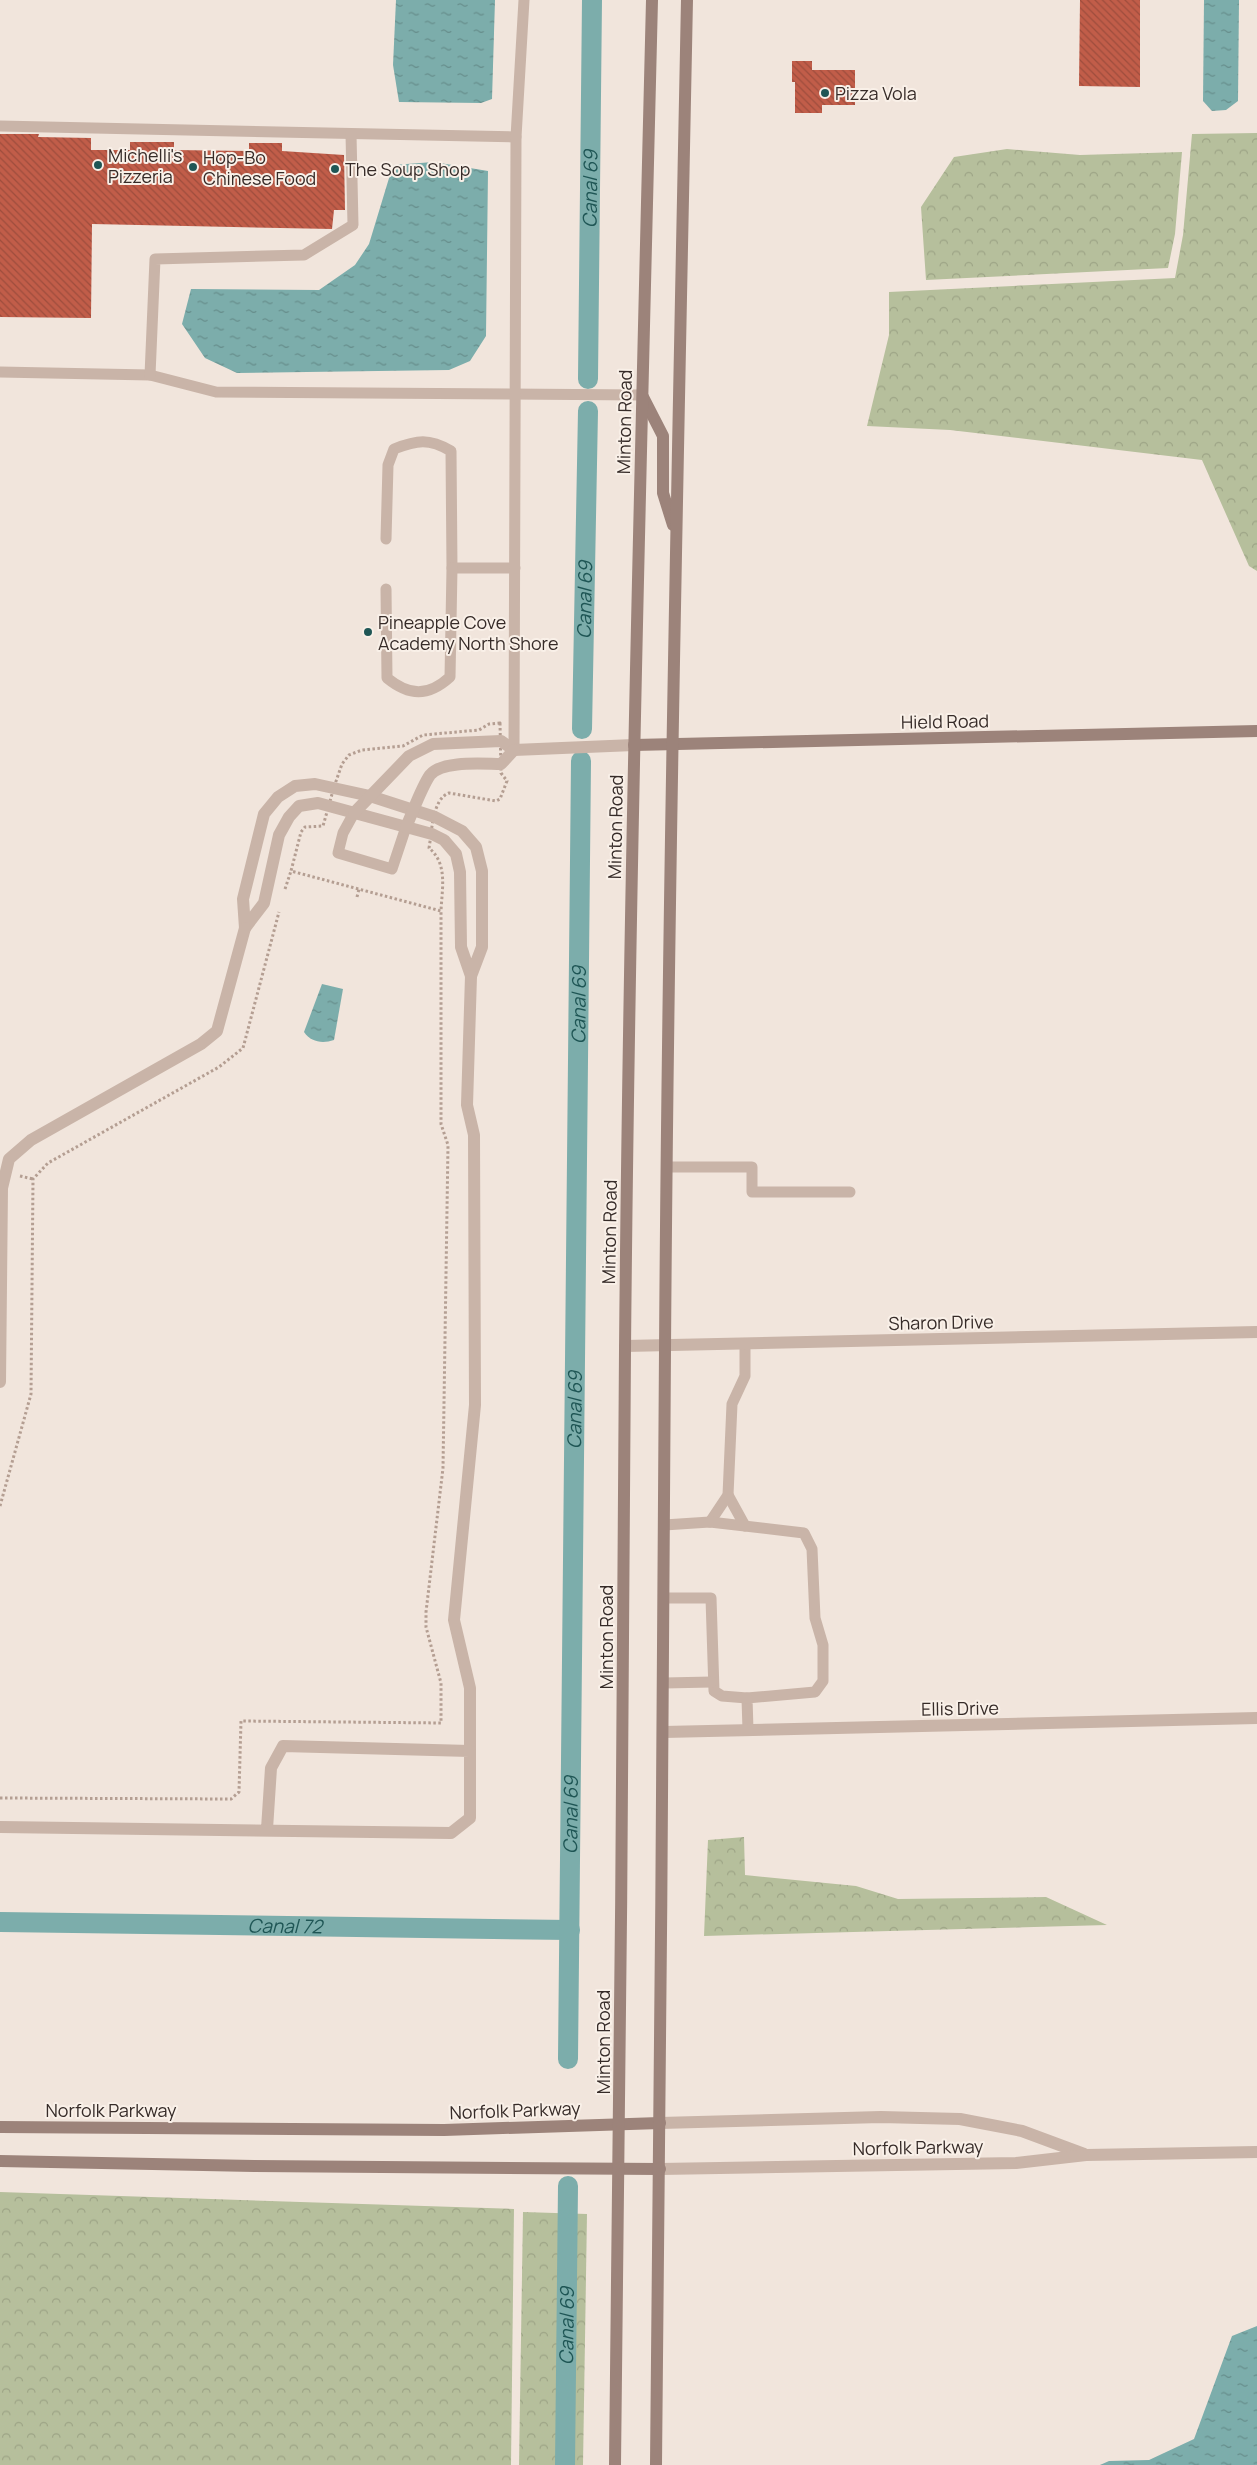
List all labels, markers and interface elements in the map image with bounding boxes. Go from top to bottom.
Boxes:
place label: Pizza Vola [835,81,917,105]
marker: Pizza Vola [819,87,831,99]
place label: Michelli's Pizzeria [108,143,182,188]
place label: Hop-Bo Chinese Food [203,145,316,190]
water label: Canal 69 [577,148,603,228]
place label: The Soup Shop [345,157,470,181]
marker: Michelli's Pizzeria [92,159,104,171]
marker: Hop-Bo Chinese Food [187,161,199,173]
marker: The Soup Shop [329,163,341,175]
street label: Minton Road [611,370,637,474]
water label: Canal 69 [571,559,598,639]
place label: Pineapple Cove Academy North Shore [378,610,558,655]
marker: Pineapple Cove Academy North Shore [362,626,374,638]
street label: Hield Road [901,708,989,734]
street label: Minton Road [602,775,628,879]
water label: Canal 69 [565,964,592,1044]
street label: Minton Road [596,1180,622,1284]
street label: Sharon Drive [888,1309,994,1335]
water label: Canal 69 [561,1369,588,1449]
street label: Minton Road [594,1585,618,1689]
street label: Ellis Drive [921,1695,999,1721]
water label: Canal 69 [557,1774,584,1854]
water label: Canal 72 [247,1912,325,1940]
street label: Minton Road [591,1990,615,2094]
street label: Norfolk Parkway [449,2096,581,2124]
street label: Norfolk Parkway [46,2098,177,2122]
street label: Norfolk Parkway [852,2134,984,2160]
water label: Canal 69 [553,2285,580,2365]

